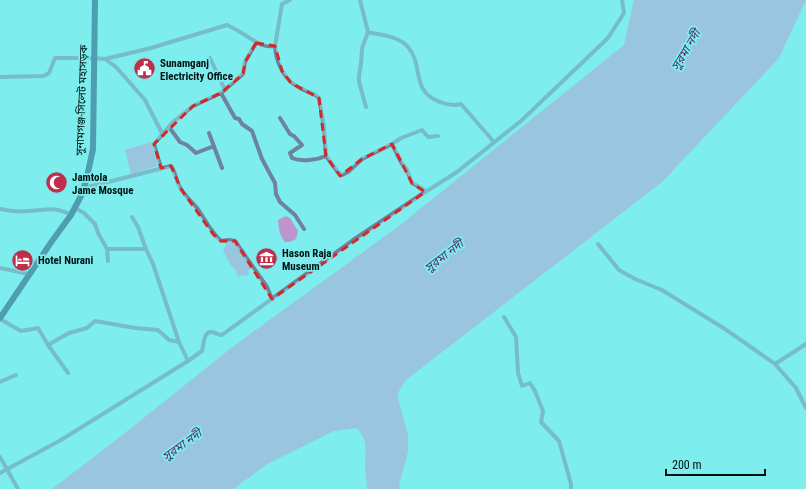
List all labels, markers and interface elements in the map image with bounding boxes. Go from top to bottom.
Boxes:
water label: সুরমা নদী [668,25,705,73]
street label: সুনামগঞ্জ-সিলেট মহাসড়ক [74,44,90,157]
public building icon: Sunamganj Electricity Office [131,56,157,82]
place label: Sunamganj Electricity Office [160,57,233,83]
mosque icon: Jamtola Jame Mosque [44,170,70,196]
place label: Jamtola Jame Mosque [72,171,133,197]
water label: সুরমা নদী [422,235,468,275]
museum icon: Hason Raja Museum [254,246,280,272]
hotel icon: Hotel Nurani [10,247,36,273]
place label: Hason Raja Museum [282,247,332,273]
place label: Hotel Nurani [38,254,93,267]
water label: সুরমা নদী [160,425,207,464]
scale bar [666,451,765,477]
text: 200 m [672,458,702,472]

